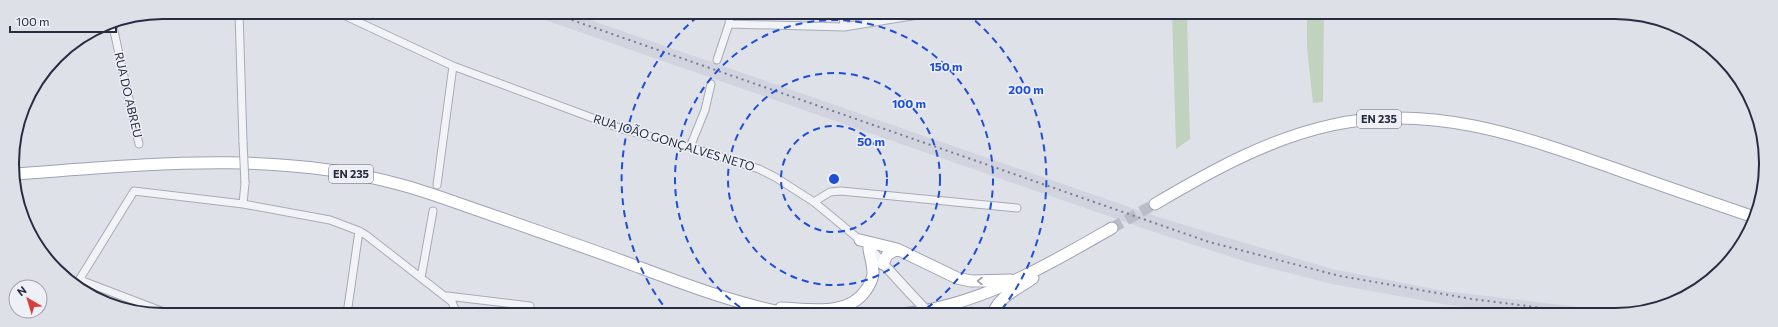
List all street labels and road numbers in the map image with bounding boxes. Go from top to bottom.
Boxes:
street label: RUA DO ABREU [112,50,146,139]
road number: EN 235 [1357,110,1401,128]
street label: RUA JOÃO GONÇALVES NETO [592,111,757,174]
road number: EN 235 [329,165,373,183]

